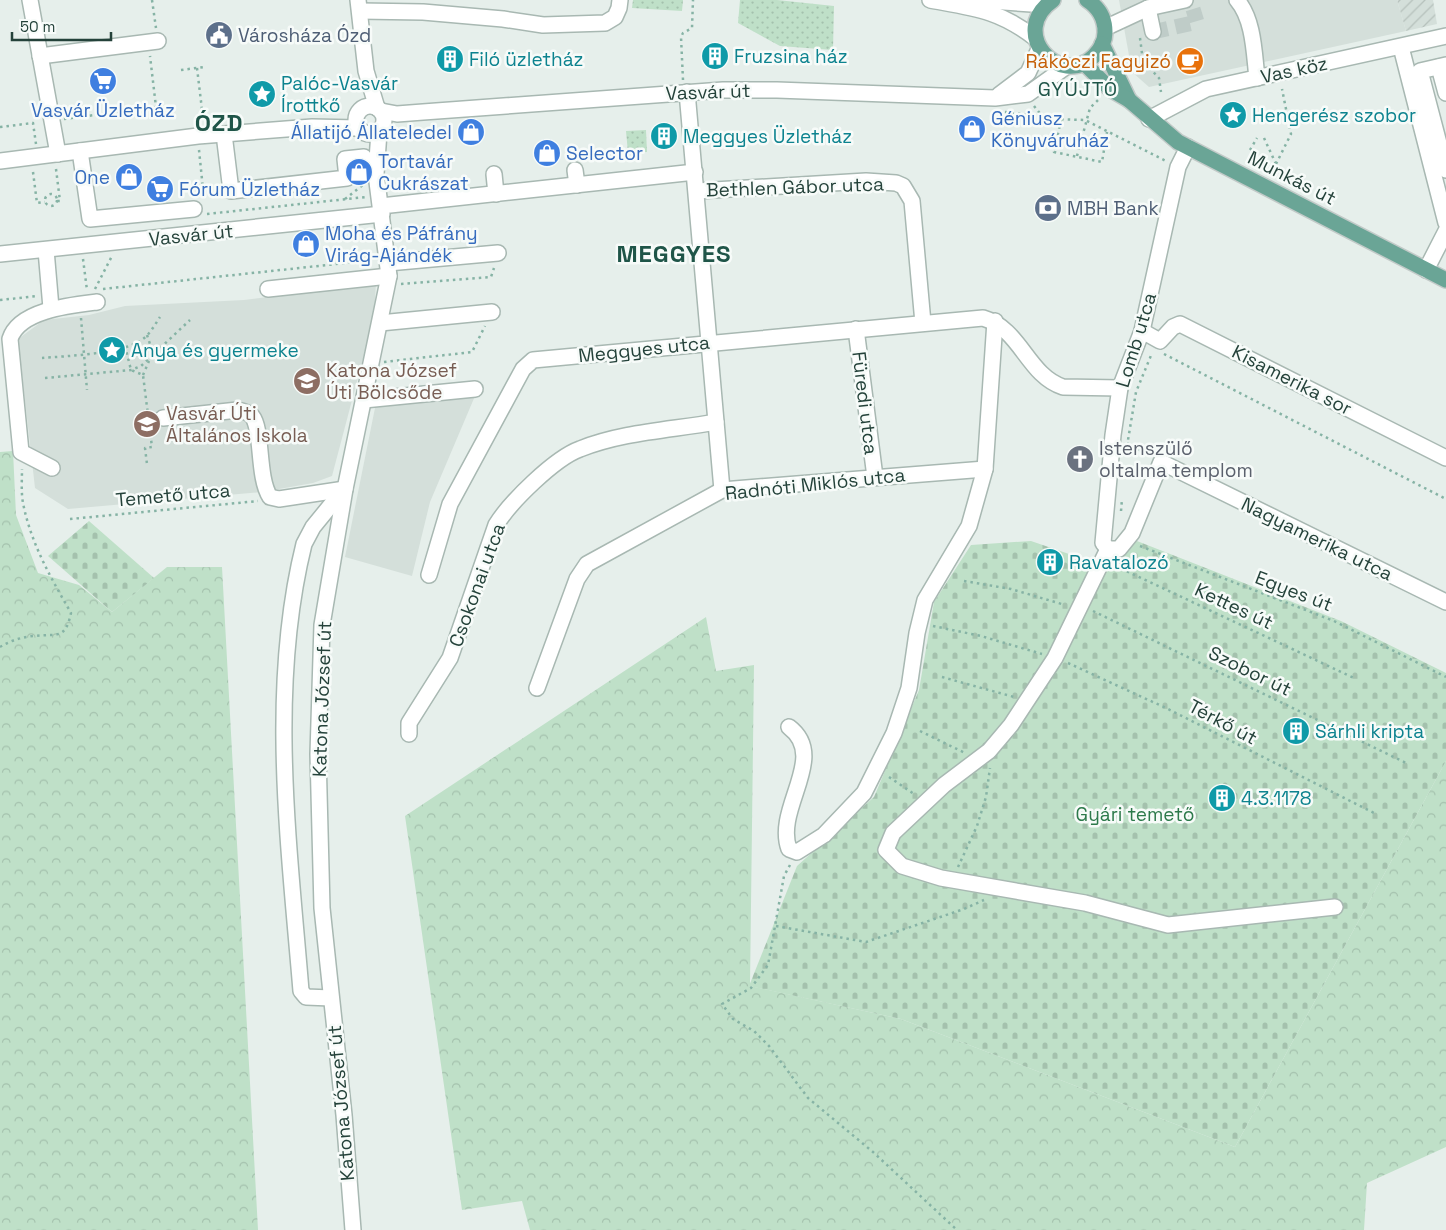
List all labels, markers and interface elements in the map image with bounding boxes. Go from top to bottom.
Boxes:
scale bar [12,10,111,42]
text: 50 m [20,17,55,36]
public building icon: Városháza Ózd [204,20,234,50]
place label: Városháza Ózd [238,23,371,48]
building icon: Fruzsina ház [700,41,730,71]
building icon: Filó üzletház [435,44,465,74]
place label: Fruzsina ház [734,44,848,69]
cafe icon: Rákóczi Fagyizó [1175,46,1205,76]
place label: Filó üzletház [469,47,583,72]
place label: Rákóczi Fagyizó [1026,49,1171,74]
street label: Vas köz [1258,51,1330,89]
supermarket icon: Vasvár Üzletház [88,66,118,96]
place label: Palóc-Vasvár Írottkő [281,71,398,118]
district label: GYÚJTÓ [1038,76,1118,102]
street label: Vasvár út [665,78,751,106]
place icon: Palóc-Vasvár Írottkő [247,79,277,109]
place label: Vasvár Üzletház [31,98,175,123]
place icon: Hengerész szobor [1218,100,1248,130]
place label: Hengerész szobor [1252,103,1416,128]
place label: Géniusz Könyváruház [991,106,1109,153]
district label: ÓZD [195,107,243,138]
shop icon: Géniusz Könyváruház [957,114,987,144]
shop icon: Állatijó Állateledel [456,117,486,147]
place label: Állatijó Állateledel [291,120,452,145]
building icon: Meggyes Üzletház [649,121,679,151]
place label: Meggyes Üzletház [683,124,852,149]
shop icon: Selector [532,138,562,168]
place label: Selector [566,141,643,166]
street label: Munkás út [1244,145,1340,211]
place label: Tortavár Cukrászat [378,149,469,196]
shop icon: Tortavár Cukrászat [344,157,374,187]
shop icon: One [114,162,144,192]
place label: One [74,165,110,190]
street label: Bethlen Gábor utca [706,171,884,203]
supermarket icon: Fórum Üzletház [145,174,175,204]
place label: Fórum Üzletház [179,177,320,202]
bank icon: MBH Bank [1033,193,1063,223]
place label: MBH Bank [1067,196,1159,221]
street label: Vasvár út [147,218,235,252]
place label: Moha és Páfrány Virág-Ajándék [325,221,478,268]
shop icon: Moha és Páfrány Virág-Ajándék [291,229,321,259]
district label: MEGGYES [616,238,732,269]
street label: Lomb utca [1110,290,1162,390]
street label: Meggyes utca [577,330,711,368]
place icon: Anya és gyermeke [97,335,127,365]
place label: Anya és gyermeke [131,338,299,363]
street label: Kisamerika sor [1228,339,1356,421]
street label: Füredi utca [846,350,884,456]
place label: Katona József Úti Bölcsőde [326,358,457,405]
school or university icon: Katona József Úti Bölcsőde [292,366,322,396]
place label: Vasvár Úti Általános Iskola [166,401,308,448]
school or university icon: Vasvár Úti Általános Iskola [132,409,162,439]
place label: Istenszülő oltalma templom [1099,436,1253,483]
church icon: Istenszülő oltalma templom [1065,444,1095,474]
street label: Radnóti Miklós utca [724,462,906,506]
street label: Temető utca [115,478,231,512]
street label: Nagyamerika utca [1237,491,1397,587]
street label: Csokonai utca [443,520,511,650]
building icon: Ravatalozó [1035,547,1065,577]
place label: Ravatalozó [1069,550,1169,575]
street label: Egyes út [1252,565,1336,617]
street label: Kettes út [1191,577,1277,635]
street label: Katona József út [307,621,337,777]
street label: Szobor út [1204,640,1296,702]
street label: Térkő út [1184,694,1262,750]
building icon: Sárhli kripta [1281,716,1311,746]
place label: Sárhli kripta [1315,719,1424,744]
building icon: 4.3.1178 [1207,783,1237,813]
place label: 4.3.1178 [1241,786,1312,811]
park label: Gyári temető [1076,802,1194,827]
street label: Katona József út [322,1024,360,1182]

